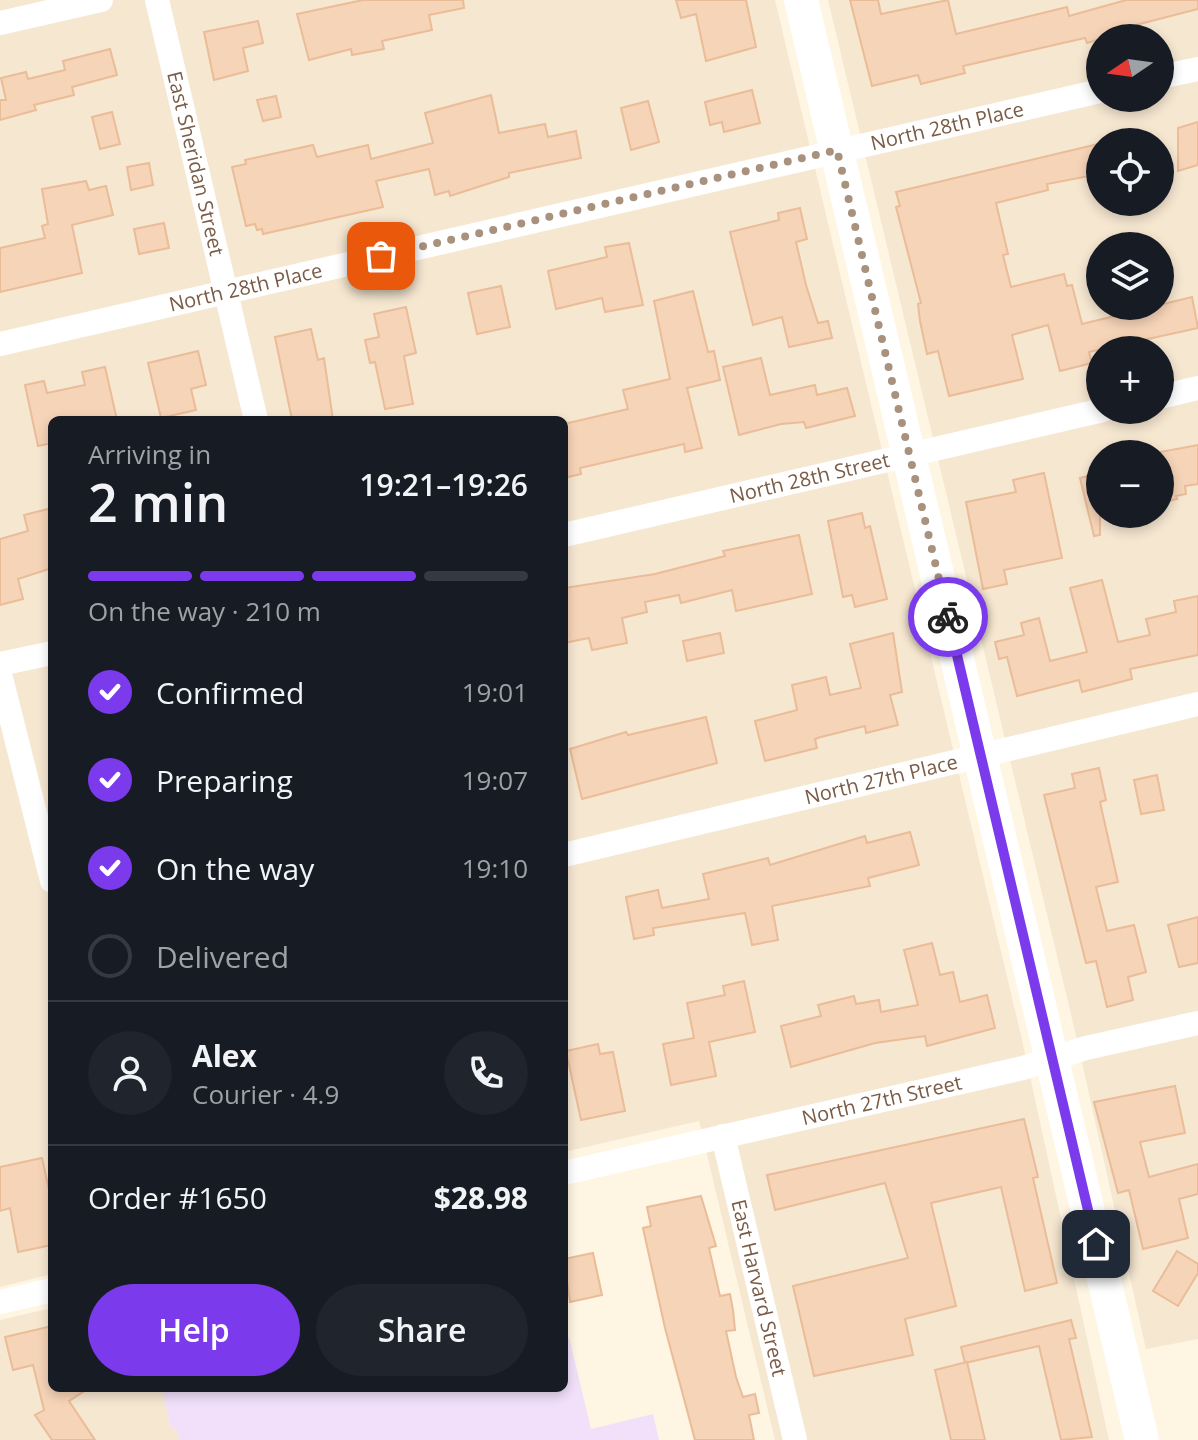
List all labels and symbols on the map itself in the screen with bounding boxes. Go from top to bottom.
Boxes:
north arrow [1086,24,1174,112]
street label: East Sheridan Street [161,69,231,258]
street label: North 28th Place [868,95,1026,156]
pin [347,222,415,290]
street label: North 28th Place [166,256,325,318]
street label: North 28th Street [727,446,892,509]
courier [908,577,988,657]
street label: North 27th Place [802,748,960,810]
street label: North 27th Street [799,1068,964,1131]
street label: East Harvard Street [725,1197,793,1379]
pin [1062,1210,1130,1278]

